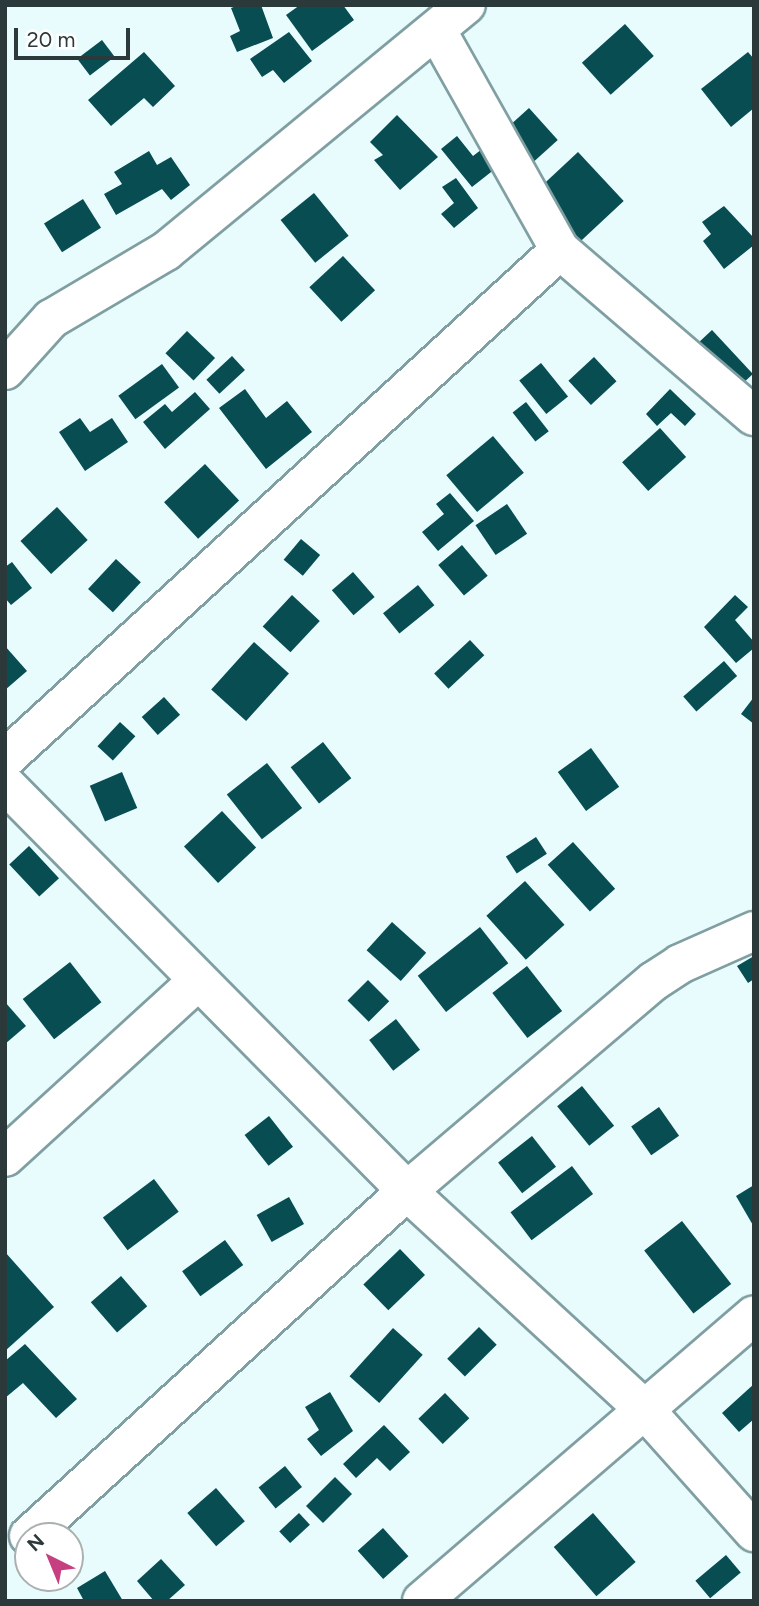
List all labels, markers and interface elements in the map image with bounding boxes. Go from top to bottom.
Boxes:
scale bar [18,14,133,58]
text: 20 m [27,27,75,52]
north arrow [14,1522,84,1592]
text: N [22,1529,49,1556]

